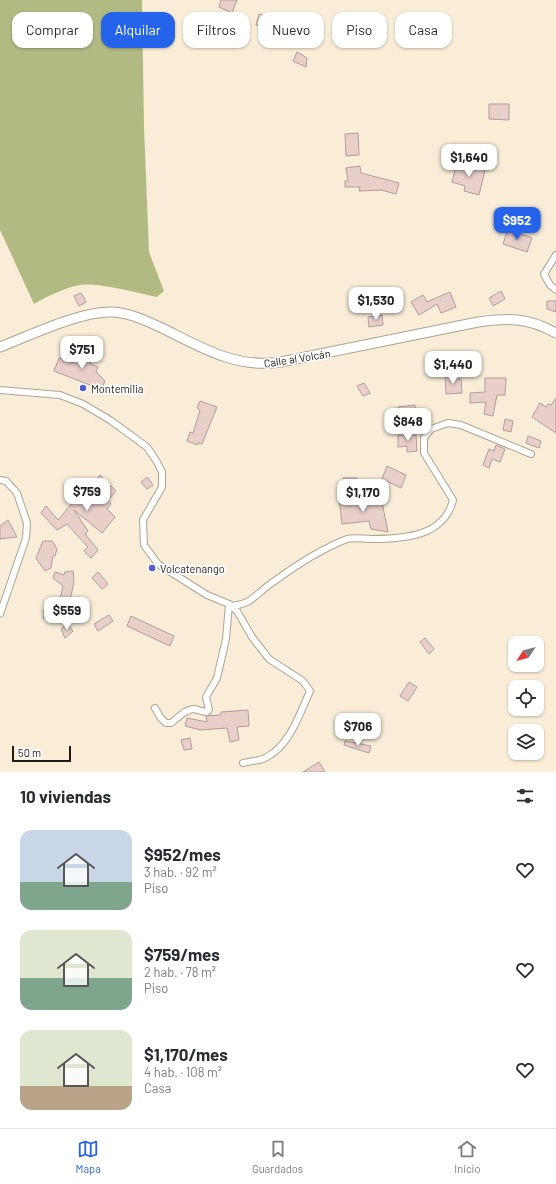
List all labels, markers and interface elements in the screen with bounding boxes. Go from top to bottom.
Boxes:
chip: Comprar [12,12,93,48]
chip: Alquilar [101,12,175,48]
chip: Filtros [183,12,250,48]
chip: Nuevo [258,12,324,48]
chip: Piso [332,12,387,48]
chip: Casa [395,12,452,48]
pin: $1,640 [436,144,502,178]
text: $1,640 [450,149,488,165]
pin: $952 [493,207,541,241]
text: $952 [503,212,531,228]
pin: $1,530 [343,287,409,321]
text: $1,530 [358,292,394,308]
pin: $751 [58,336,106,370]
text: $751 [69,341,95,357]
street label: Calle al Volcán [263,346,331,370]
pin: $1,440 [420,351,486,385]
text: $1,440 [434,356,472,372]
place label: Montemilia [91,382,143,395]
marker: Montemilia [78,383,88,393]
pin: $848 [384,408,432,442]
text: $848 [393,413,423,429]
pin: $759 [63,478,111,512]
pin: $1,170 [330,479,396,513]
text: $759 [73,483,101,499]
text: $1,170 [346,484,380,500]
place label: Volcatenango [160,562,225,575]
marker: Volcatenango [147,563,157,573]
pin: $559 [43,597,91,631]
text: $559 [53,602,81,618]
north arrow [508,636,544,672]
map controls [508,636,544,760]
button: locate [508,680,544,716]
pin: $706 [334,713,382,747]
text: $706 [344,718,372,734]
button: layers [508,724,544,760]
scale bar [12,744,71,763]
text: 50 m [18,746,41,759]
icon: filters [514,785,536,807]
text: 10 viviendas [20,786,111,806]
text: $952/mes [144,844,221,864]
icon: home [52,846,100,894]
icon: heart [514,859,536,881]
text: 3 hab. · 92 m² [144,864,217,880]
text: Piso [144,880,168,896]
text: $759/mes [144,944,220,964]
icon: home [52,946,100,994]
icon: heart [514,959,536,981]
text: 2 hab. · 78 m² [144,964,216,980]
text: Piso [144,980,168,996]
text: $1,170/mes [144,1044,228,1064]
icon: home [52,1046,100,1094]
icon: heart [514,1059,536,1081]
text: 4 hab. · 108 m² [144,1064,222,1080]
text: Casa [144,1080,171,1096]
tab: Mapa [76,1138,101,1175]
tab: Guardados [252,1138,303,1175]
tab: Inicio [454,1138,480,1175]

